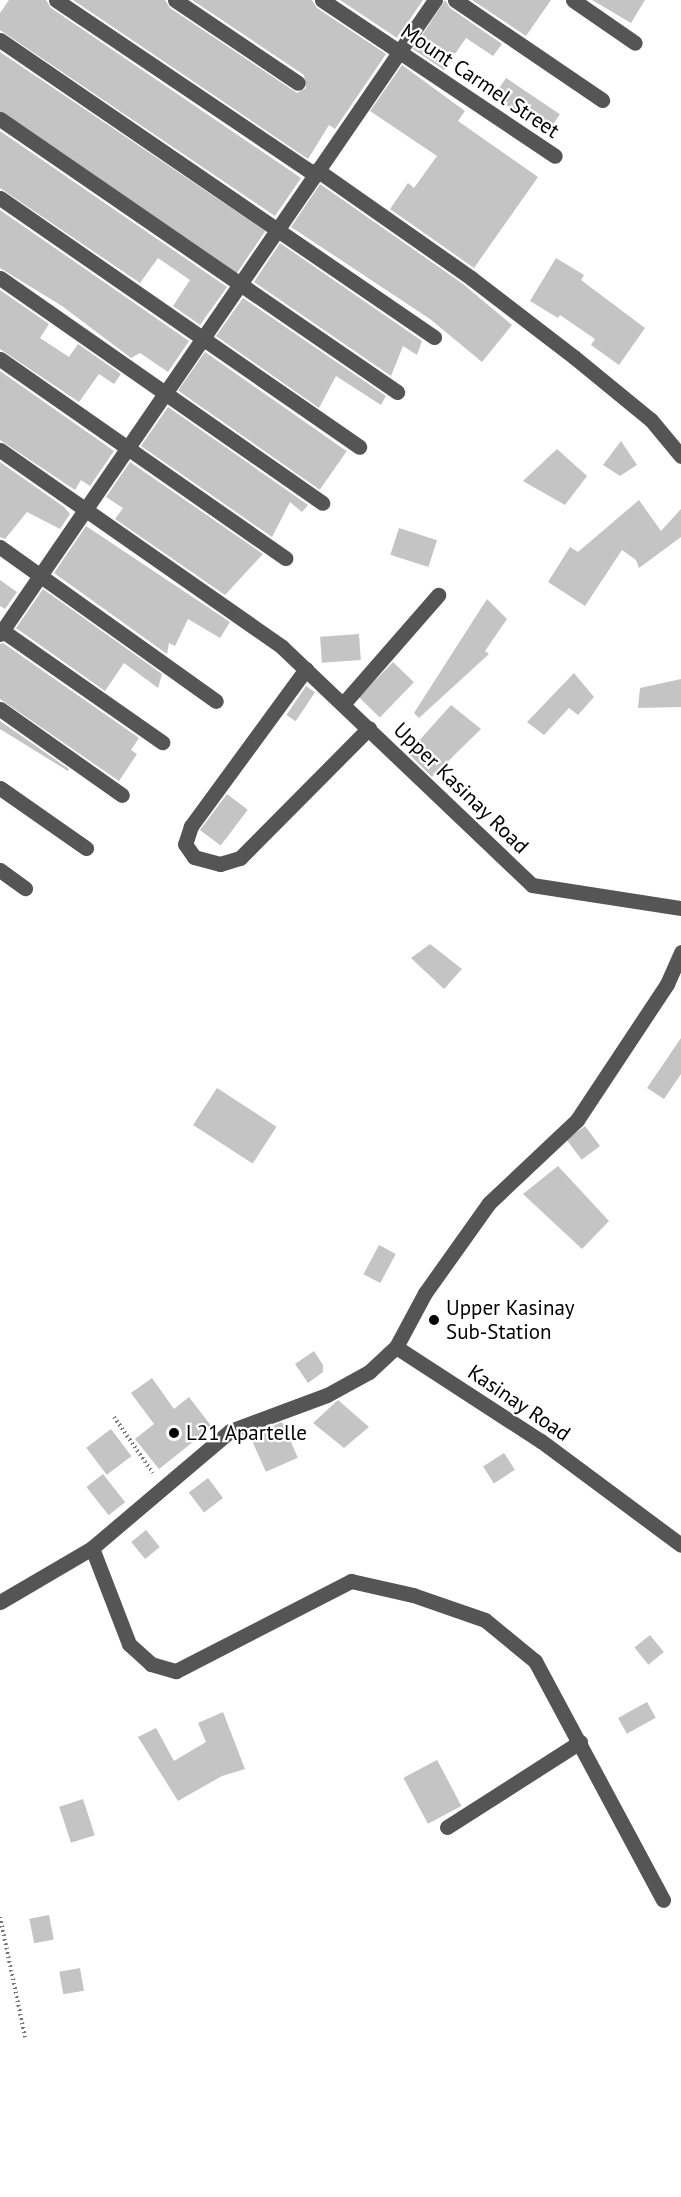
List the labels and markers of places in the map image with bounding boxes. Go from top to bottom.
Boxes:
place label: Upper Kasinay Sub-Station [446,1295,575,1345]
marker: Upper Kasinay Sub-Station [427,1313,441,1327]
place label: L21 Apartelle [186,1420,308,1446]
marker: L21 Apartelle [167,1426,181,1440]

